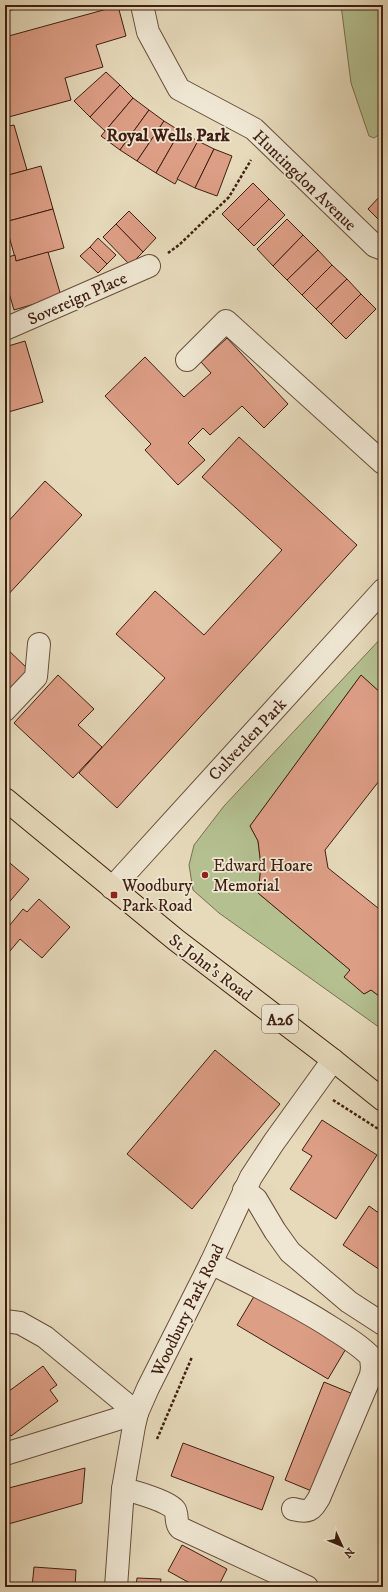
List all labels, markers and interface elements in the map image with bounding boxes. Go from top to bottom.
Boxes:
district label: Royal Wells Park [106,125,231,147]
street label: Huntingdon Avenue [248,125,361,236]
street label: Sovereign Place [24,267,131,331]
street label: Culverden Park [204,693,292,786]
place label: Edward Hoare Memorial [213,855,313,897]
marker: Edward Hoare Memorial [200,870,210,880]
place label: Woodbury Park Road [121,875,193,917]
marker: Woodbury Park Road [109,890,119,900]
street label: St John's Road [164,929,257,1007]
road number: A26 [262,1005,298,1033]
street label: Woodbury Park Road [146,1240,230,1381]
north arrow [322,1526,362,1566]
text: N [340,1544,357,1560]

